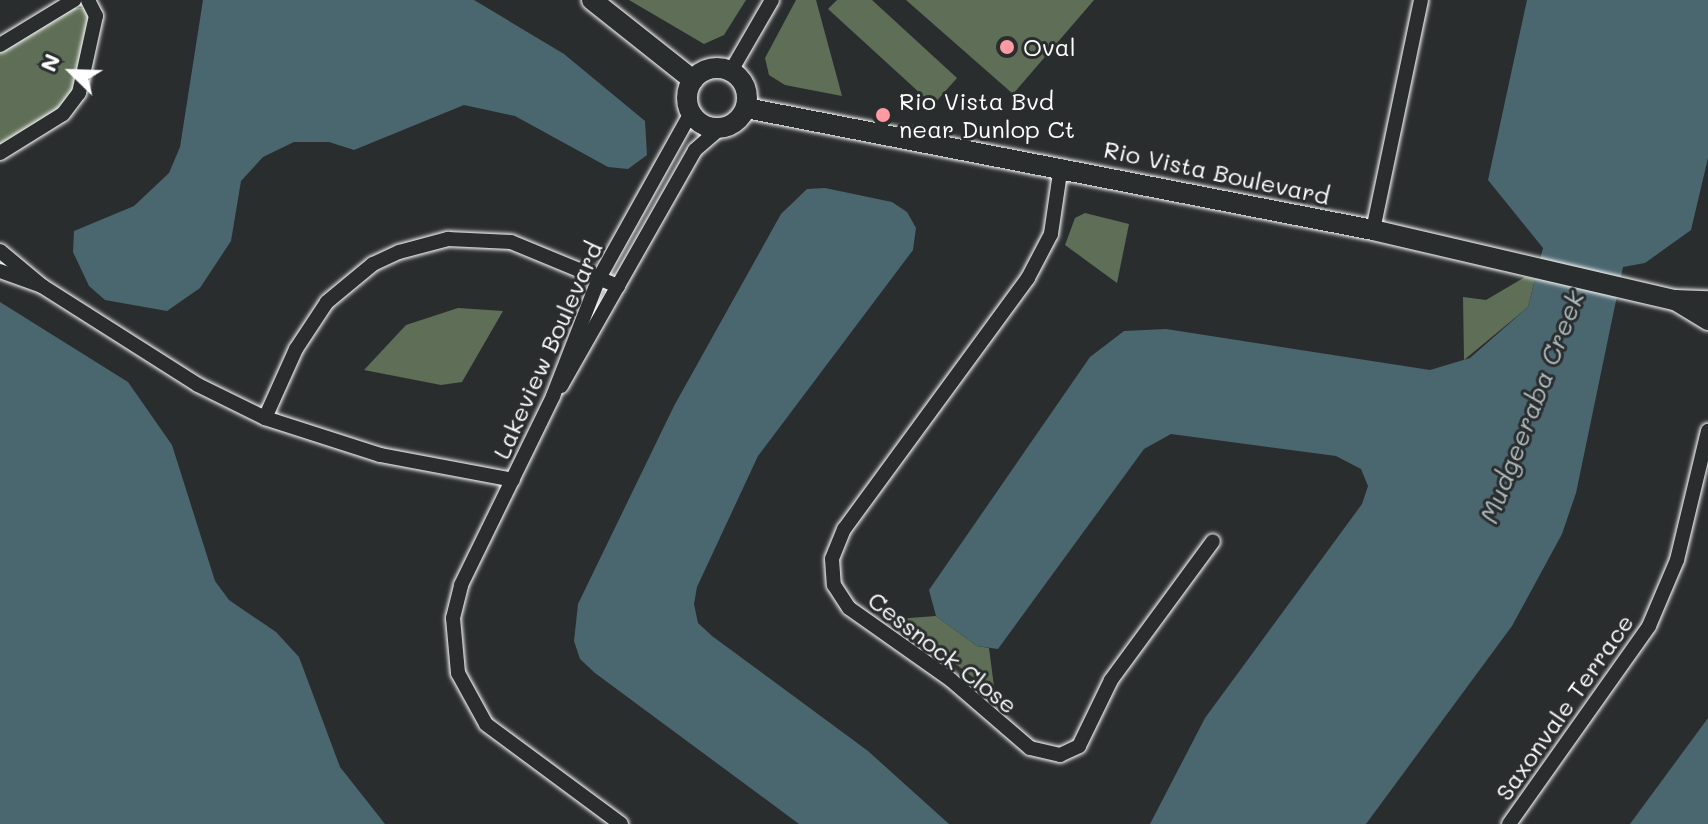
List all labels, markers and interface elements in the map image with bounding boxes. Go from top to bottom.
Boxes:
north arrow [32,32,112,112]
place label: Oval [1023,33,1076,61]
marker: Oval [998,38,1016,56]
text: N [33,49,66,76]
place label: Rio Vista Bvd near Dunlop Ct [899,87,1075,143]
marker: Rio Vista Bvd near Dunlop Ct [874,106,892,124]
street label: Rio Vista Boulevard [1101,134,1333,210]
street label: Lakeview Boulevard [486,237,608,463]
water label: Mudgeeraba Creek [1473,286,1591,528]
street label: Cessnock Close [863,585,1023,719]
street label: Saxonvale Terrace [1489,608,1639,806]

